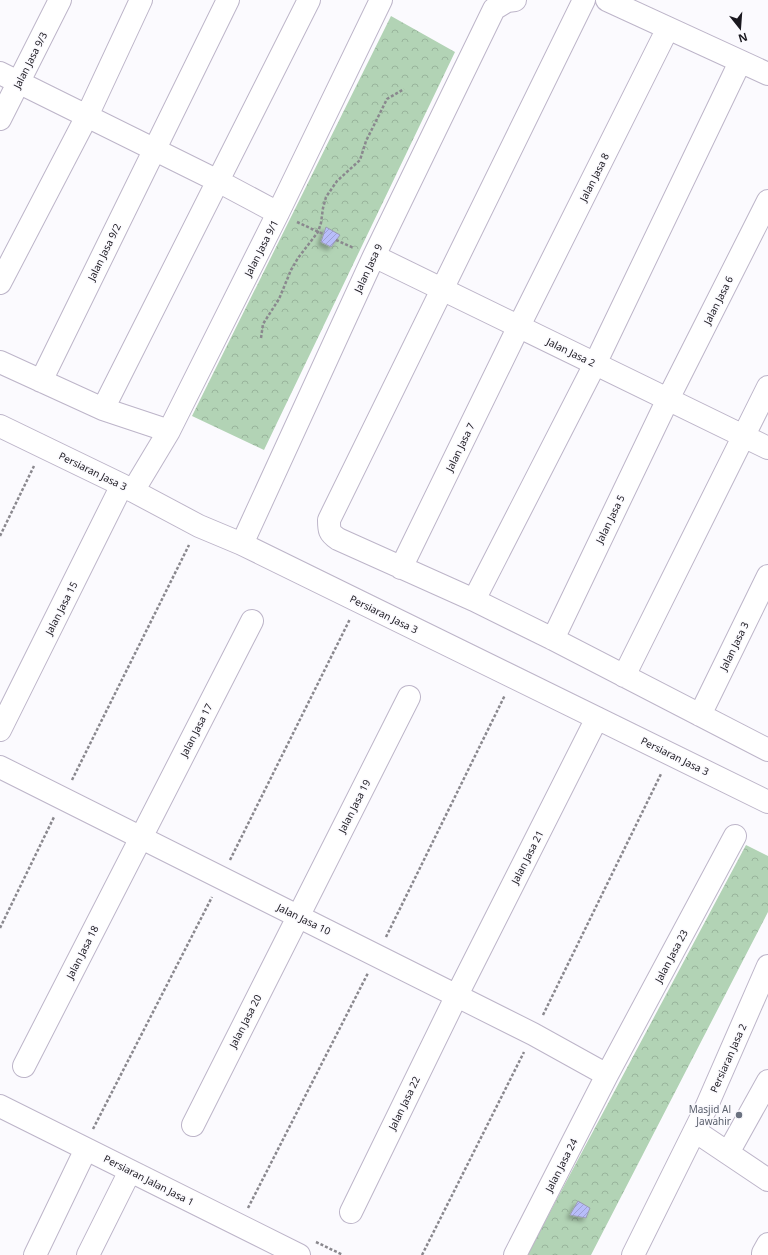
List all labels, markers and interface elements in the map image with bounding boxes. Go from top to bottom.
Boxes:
north arrow [720,8,760,48]
street label: Jalan Jasa 9/3 [9,29,50,92]
text: N [737,30,750,47]
street label: Jalan Jasa 8 [575,150,612,204]
street label: Jalan Jasa 9/1 [240,217,281,280]
street label: Jalan Jasa 9/2 [84,221,124,284]
street label: Jalan Jasa 9 [350,241,386,296]
street label: Jalan Jasa 6 [699,273,736,327]
street label: Jalan Jasa 2 [543,334,598,370]
street label: Jalan Jasa 7 [442,420,478,475]
street label: Persiaran Jasa 3 [57,448,130,494]
street label: Jalan Jasa 5 [592,492,628,547]
street label: Jalan Jasa 15 [41,579,81,638]
street label: Persiaran Jasa 3 [348,591,421,637]
street label: Jalan Jasa 3 [716,619,752,674]
street label: Jalan Jasa 17 [176,701,216,760]
street label: Persiaran Jasa 3 [639,733,712,779]
street label: Jalan Jasa 19 [334,777,374,836]
street label: Jalan Jasa 21 [507,828,546,887]
street label: Jalan Jasa 10 [274,900,333,938]
street label: Jalan Jasa 18 [62,923,102,982]
street label: Jalan Jasa 23 [651,927,691,986]
street label: Jalan Jasa 20 [225,992,265,1051]
street label: Persiaran Jasa 2 [707,1021,750,1095]
street label: Jalan Jasa 22 [385,1074,423,1133]
place label: Masjid Al Jawahir [689,1102,731,1128]
marker: Masjid Al Jawahir [734,1110,744,1120]
street label: Jalan Jasa 24 [541,1136,581,1195]
street label: Persiaran Jalan Jasa 1 [101,1151,197,1209]

